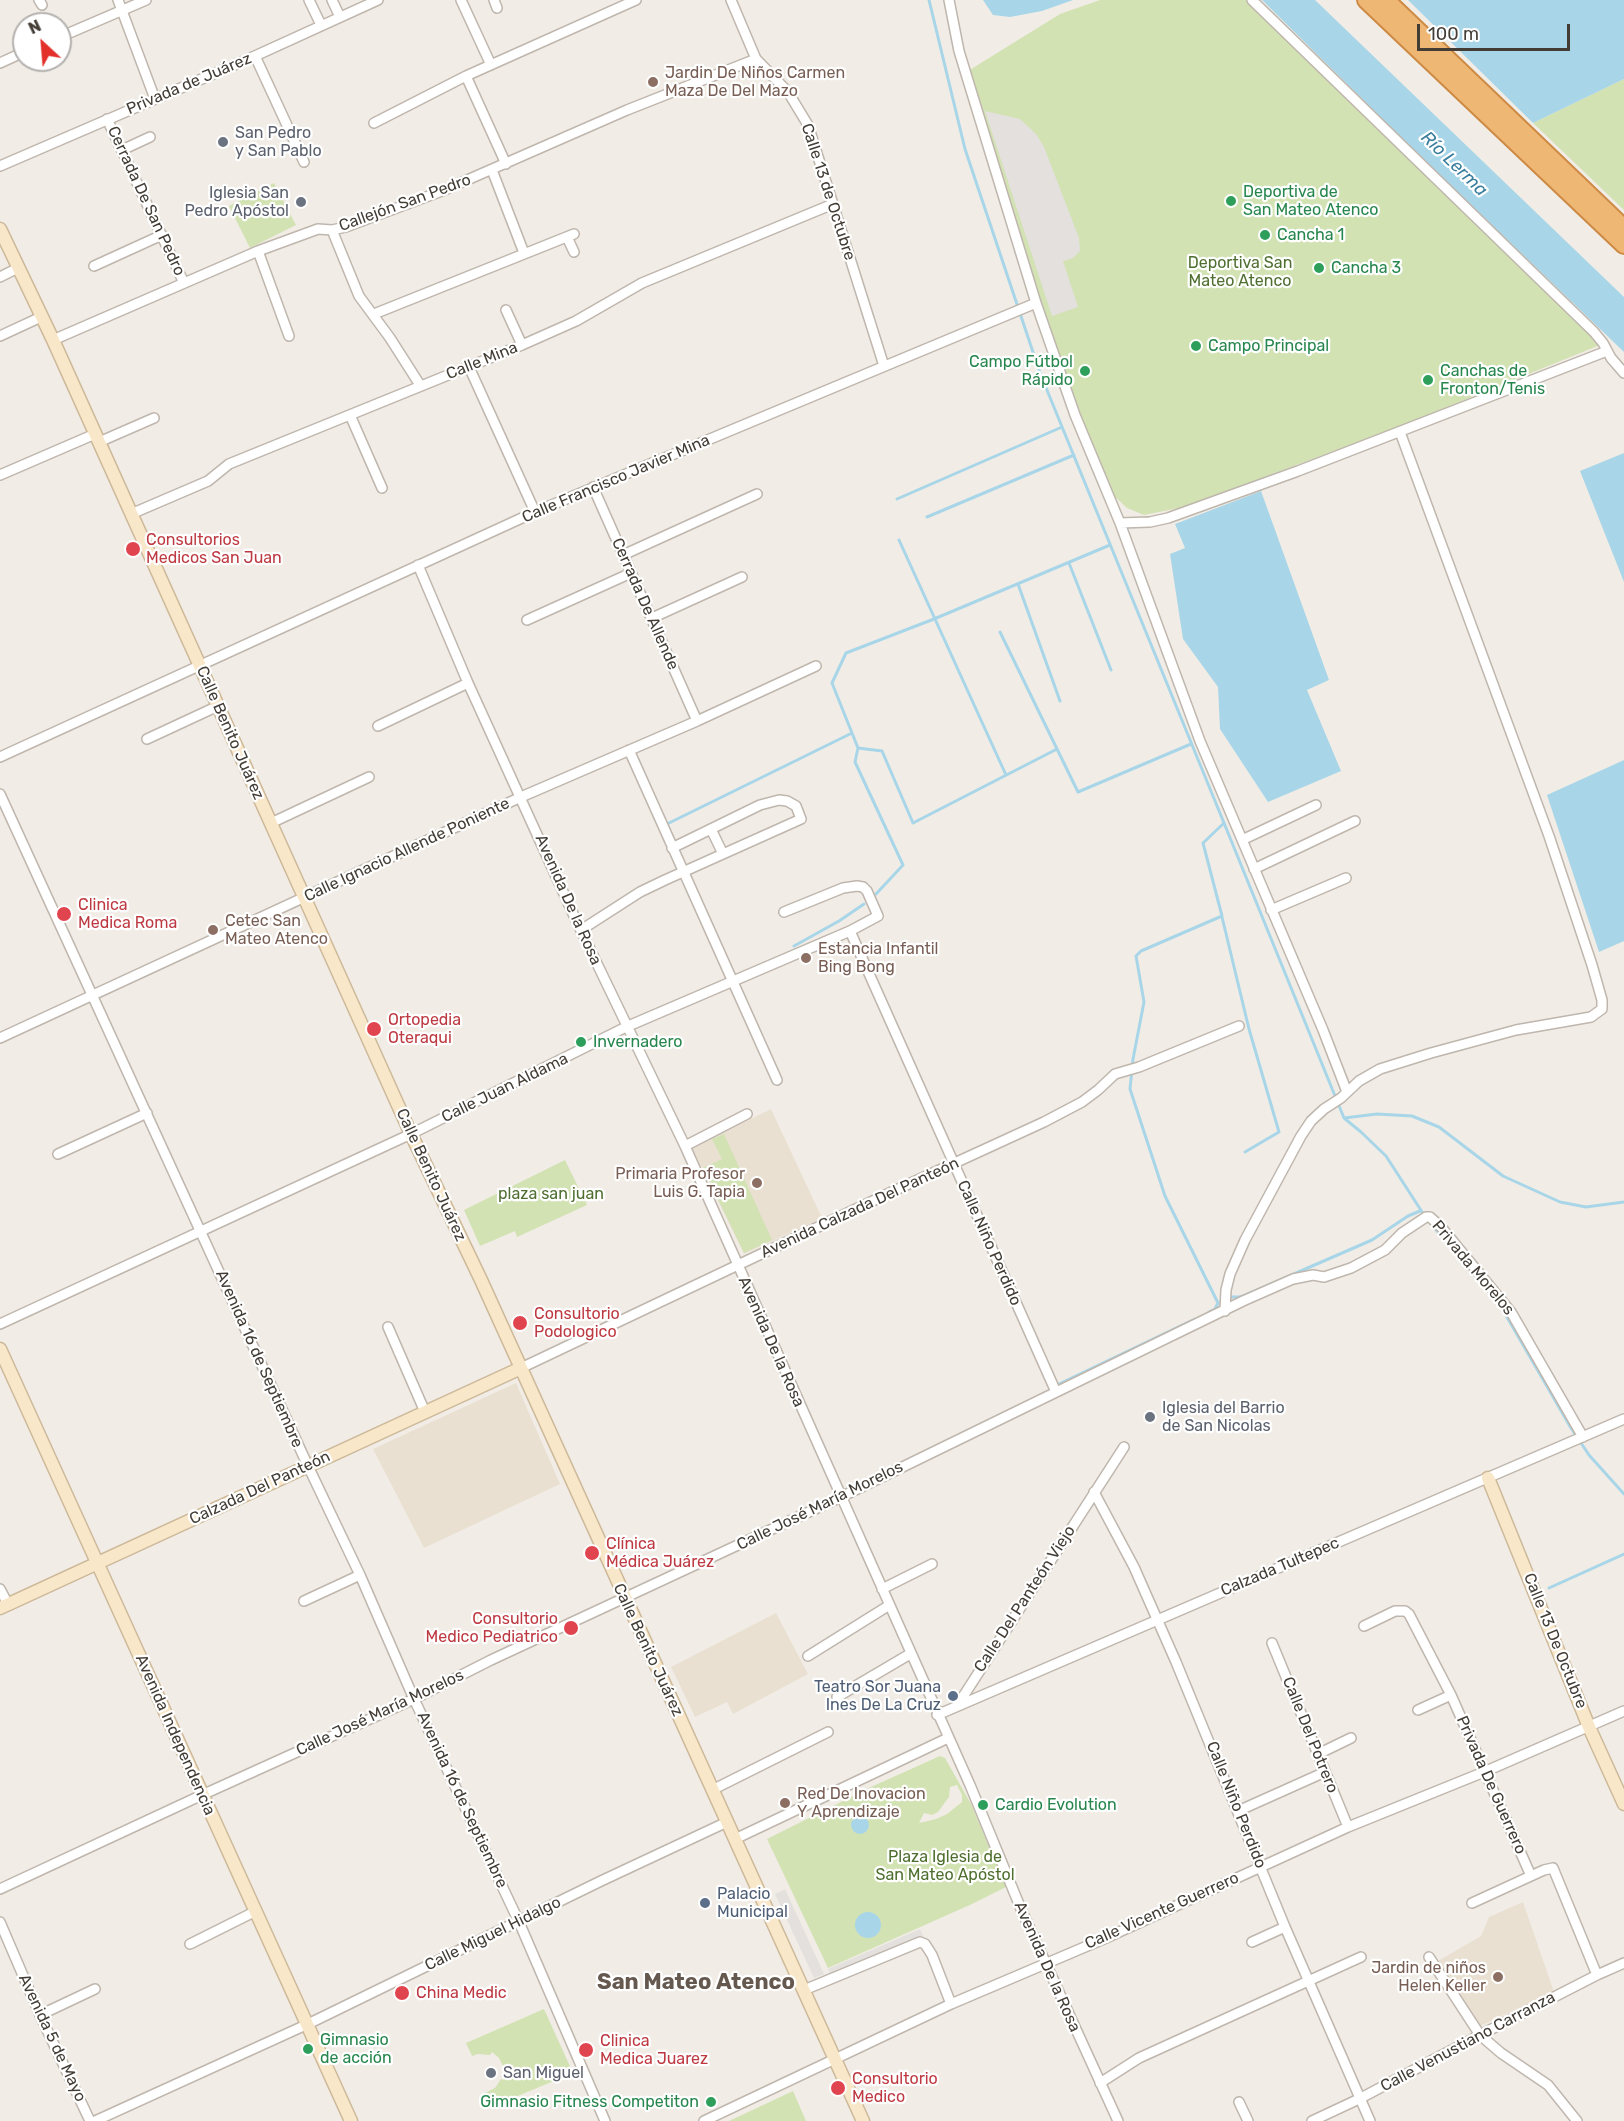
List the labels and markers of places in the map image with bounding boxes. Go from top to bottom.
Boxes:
place label: Jardin De Niños Carmen Maza De Del Mazo [665,63,845,101]
marker: Jardin De Niños Carmen Maza De Del Mazo [646,75,660,89]
place label: San Pedro y San Pablo [235,123,322,161]
marker: San Pedro y San Pablo [216,135,230,149]
place label: Deportiva de San Mateo Atenco [1243,182,1378,220]
place label: Iglesia San Pedro Apóstol [184,183,289,221]
marker: Deportiva de San Mateo Atenco [1224,194,1238,208]
marker: Iglesia San Pedro Apóstol [294,195,308,209]
place label: Cancha 1 [1277,225,1344,245]
marker: Cancha 1 [1258,228,1272,242]
place label: Cancha 3 [1331,258,1401,278]
marker: Cancha 3 [1312,261,1326,275]
place label: Campo Principal [1208,336,1329,356]
marker: Campo Principal [1189,339,1203,353]
place label: Campo Fútbol Rápido [969,352,1073,390]
place label: Canchas de Fronton/Tenis [1440,361,1545,399]
marker: Campo Fútbol Rápido [1078,364,1092,378]
marker: Canchas de Fronton/Tenis [1421,373,1435,387]
place label: Consultorios Medicos San Juan [146,530,282,568]
marker: Consultorios Medicos San Juan [124,540,142,558]
place label: Clinica Medica Roma [78,895,177,933]
marker: Clinica Medica Roma [55,905,73,923]
place label: Cetec San Mateo Atenco [225,911,328,949]
marker: Cetec San Mateo Atenco [206,923,220,937]
place label: Estancia Infantil Bing Bong [818,939,938,977]
marker: Estancia Infantil Bing Bong [799,951,813,965]
place label: Ortopedia Oteraqui [388,1010,461,1048]
marker: Ortopedia Oteraqui [365,1020,383,1038]
place label: Invernadero [593,1032,683,1052]
marker: Invernadero [574,1035,588,1049]
place label: Primaria Profesor Luis G. Tapia [615,1164,745,1202]
marker: Primaria Profesor Luis G. Tapia [750,1176,764,1190]
place label: Consultorio Podologico [534,1304,620,1342]
marker: Consultorio Podologico [511,1314,529,1332]
place label: Iglesia del Barrio de San Nicolas [1162,1398,1285,1436]
marker: Iglesia del Barrio de San Nicolas [1143,1410,1157,1424]
place label: Clínica Médica Juárez [606,1534,714,1572]
marker: Clínica Médica Juárez [583,1544,601,1562]
place label: Consultorio Medico Pediatrico [426,1609,558,1647]
marker: Consultorio Medico Pediatrico [562,1619,580,1637]
place label: Teatro Sor Juana Ines De La Cruz [814,1677,941,1715]
marker: Teatro Sor Juana Ines De La Cruz [946,1689,960,1703]
place label: Red De Inovacion Y Aprendizaje [797,1784,926,1822]
place label: Cardio Evolution [995,1795,1117,1815]
marker: Red De Inovacion Y Aprendizaje [778,1796,792,1810]
marker: Cardio Evolution [976,1798,990,1812]
place label: Palacio Municipal [717,1884,788,1922]
marker: Palacio Municipal [698,1896,712,1910]
place label: Jardin de niños Helen Keller [1371,1958,1486,1996]
marker: Jardin de niños Helen Keller [1491,1970,1505,1984]
place label: China Medic [416,1983,507,2003]
marker: China Medic [393,1984,411,2002]
place label: Gimnasio de acción [320,2030,392,2068]
place label: Clinica Medica Juarez [600,2031,708,2069]
marker: Clinica Medica Juarez [577,2041,595,2059]
marker: Gimnasio de acción [301,2042,315,2056]
place label: San Miguel [503,2063,584,2083]
marker: San Miguel [484,2066,498,2080]
place label: Consultorio Medico [852,2069,938,2107]
marker: Consultorio Medico [829,2079,847,2097]
place label: Gimnasio Fitness Competiton [480,2092,699,2112]
marker: Gimnasio Fitness Competiton [704,2095,718,2109]

